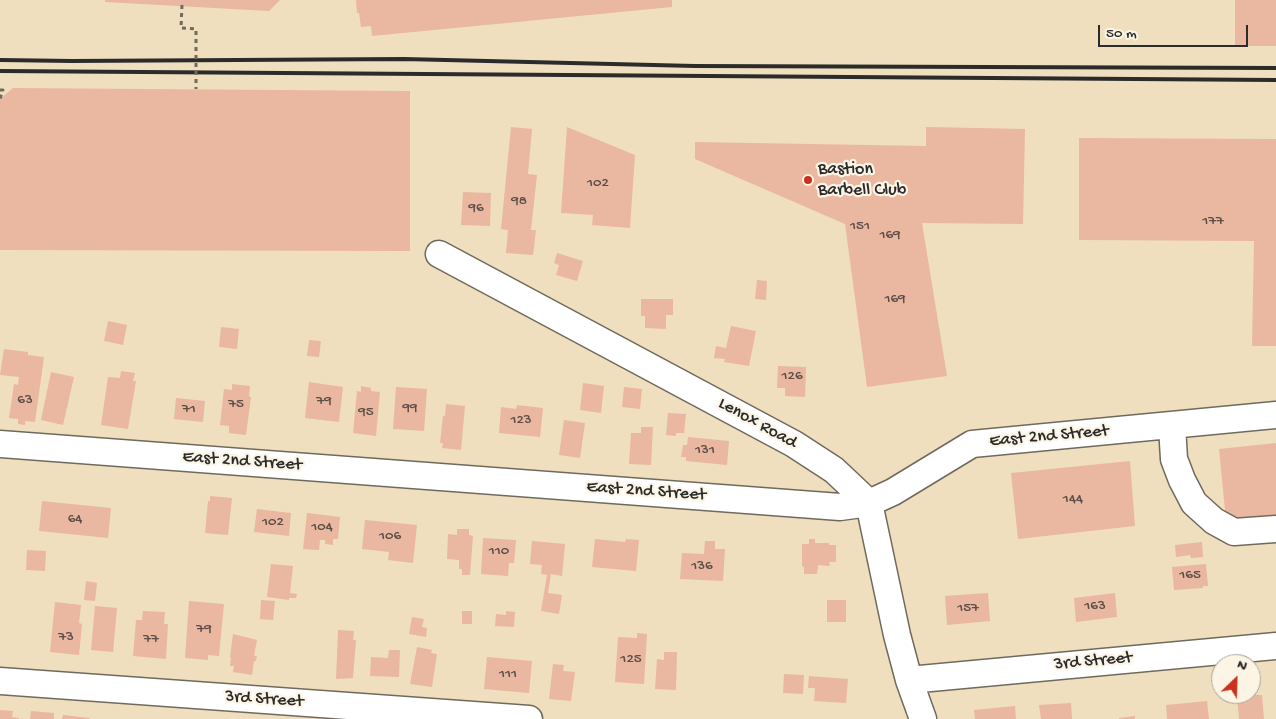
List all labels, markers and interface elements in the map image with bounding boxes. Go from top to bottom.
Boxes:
scale bar [1101,15,1251,47]
text: 50 m [1106,25,1137,43]
place label: Bastion Barbell Club [818,159,906,202]
marker: Bastion Barbell Club [802,174,814,186]
house number: 102 [587,175,609,193]
house number: 98 [511,193,527,211]
house number: 96 [468,200,484,218]
house number: 177 [1202,213,1224,231]
house number: 151 [850,218,870,236]
house number: 169 [879,227,901,245]
house number: 169 [884,291,906,309]
house number: 126 [781,368,803,386]
house number: 63 [17,392,33,410]
house number: 79 [316,393,332,411]
street label: Lenox Road [714,394,800,454]
house number: 75 [228,396,244,414]
house number: 99 [402,400,418,418]
house number: 71 [182,401,196,419]
house number: 95 [358,404,374,422]
house number: 123 [510,412,532,430]
street label: East 2nd Street [988,421,1110,453]
house number: 131 [695,442,715,460]
street label: East 2nd Street [182,447,302,477]
street label: East 2nd Street [586,477,706,507]
house number: 144 [1063,491,1083,509]
house number: 64 [68,511,82,529]
house number: 102 [262,514,284,532]
house number: 104 [311,519,333,537]
house number: 106 [379,528,401,546]
house number: 110 [489,543,509,561]
house number: 136 [691,558,713,576]
house number: 165 [1179,567,1201,585]
house number: 163 [1084,598,1106,616]
house number: 157 [957,600,979,618]
house number: 79 [196,621,212,639]
house number: 73 [58,629,74,647]
house number: 77 [143,631,159,649]
street label: 3rd Street [1053,648,1133,676]
house number: 125 [620,651,642,669]
north arrow [1211,654,1261,704]
text: N [1234,656,1250,675]
house number: 111 [499,666,517,684]
street label: 3rd Street [224,686,304,714]

